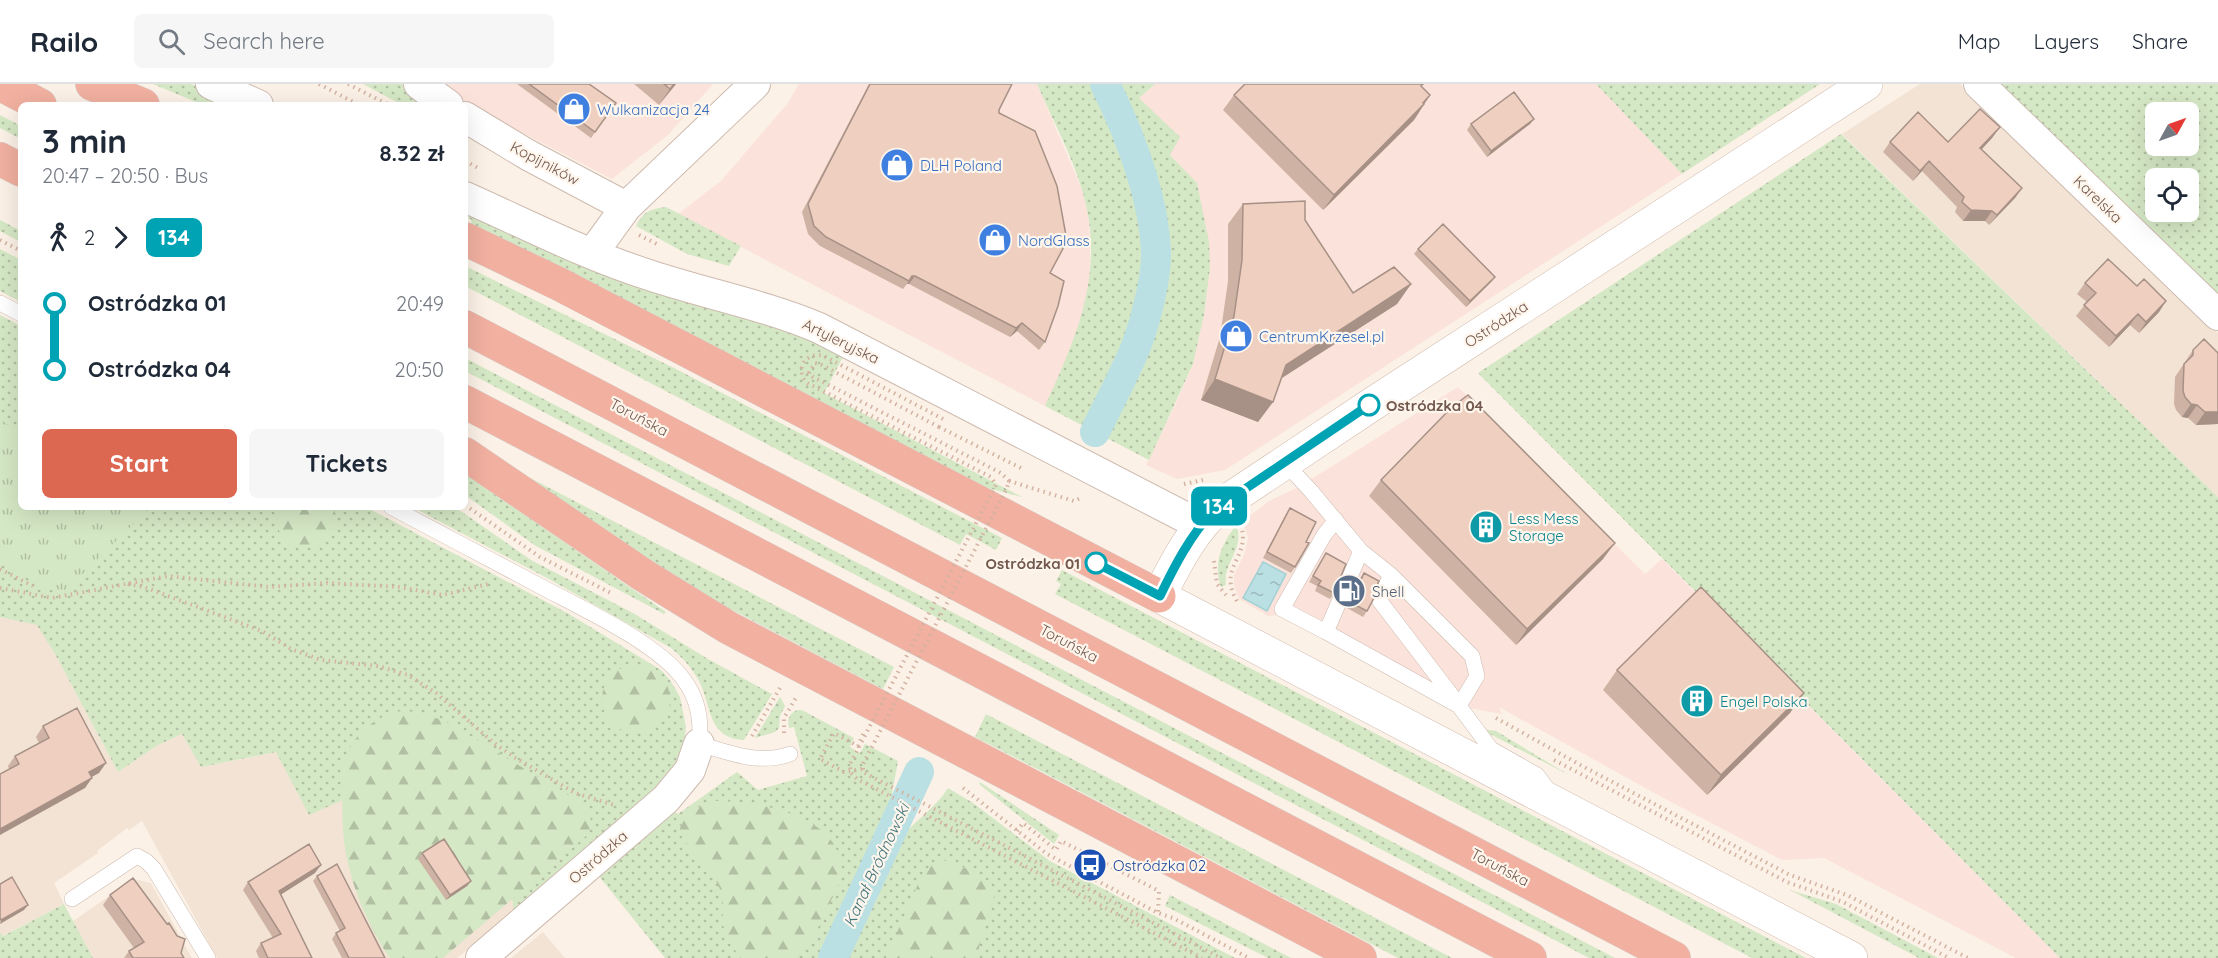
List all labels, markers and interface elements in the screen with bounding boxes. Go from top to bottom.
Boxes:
search box [134,14,554,68]
text: Railo [30,24,98,59]
icon: search [155,25,188,58]
text: Search here [203,27,325,55]
text: Map [1958,28,2001,54]
text: Layers [2034,28,2099,54]
text: Share [2132,28,2188,54]
shop icon: Wulkanizacja 24 [556,91,592,127]
place label: Wulkanizacja 24 [597,100,710,119]
north arrow [2145,102,2199,156]
map controls [2145,102,2199,222]
text: 3 min [42,120,127,161]
street label: Kopijników [507,137,583,189]
text: 8.32 zł [379,139,444,167]
shop icon: DLH Poland [879,147,915,183]
place label: DLH Poland [920,156,1002,175]
text: 20:47 – 20:50 · Bus [42,163,208,188]
button: locate [2145,168,2199,222]
street label: Karelska [2070,171,2126,227]
icon: walk [42,221,75,254]
icon: forward [104,221,137,254]
shop icon: NordGlass [977,222,1013,258]
text: 134 [158,224,190,250]
text: 2 [84,225,95,250]
place label: NordGlass [1018,231,1090,250]
text: Ostródzka 01 [88,289,227,317]
text: 20:49 [396,291,444,316]
street label: Ostródzka [1461,296,1531,352]
street label: Artyleryjska [799,314,883,368]
shop icon: CentrumKrzesel.pl [1218,318,1254,354]
place label: CentrumKrzesel.pl [1259,327,1385,346]
text: Ostródzka 04 [88,355,231,383]
text: 20:50 [394,357,444,382]
street label: Toruńska [607,394,671,440]
marker: Ostródzka 04 [1358,394,1380,416]
place label: Ostródzka 04 [1386,396,1484,415]
button: Start [42,429,237,498]
button: Tickets [249,429,444,498]
line badge: 134 [1184,486,1254,526]
text: 134 [1203,493,1235,519]
building icon: Less Mess Storage [1468,509,1504,545]
place label: Less Mess Storage [1509,509,1579,545]
marker: Ostródzka 01 [1085,552,1107,574]
place label: Ostródzka 01 [986,554,1080,573]
fuel station icon: Shell [1331,573,1367,609]
place label: Shell [1372,582,1404,601]
street label: Toruńska [1037,620,1101,666]
building icon: Engel Polska [1679,683,1715,719]
place label: Engel Polska [1720,692,1808,711]
water label: Kanał Bródnowski [839,799,914,930]
street label: Ostródzka [565,826,631,888]
street label: Toruńska [1468,844,1532,890]
bus stop icon: Ostródzka 02 [1072,847,1108,883]
place label: Ostródzka 02 [1113,856,1206,875]

